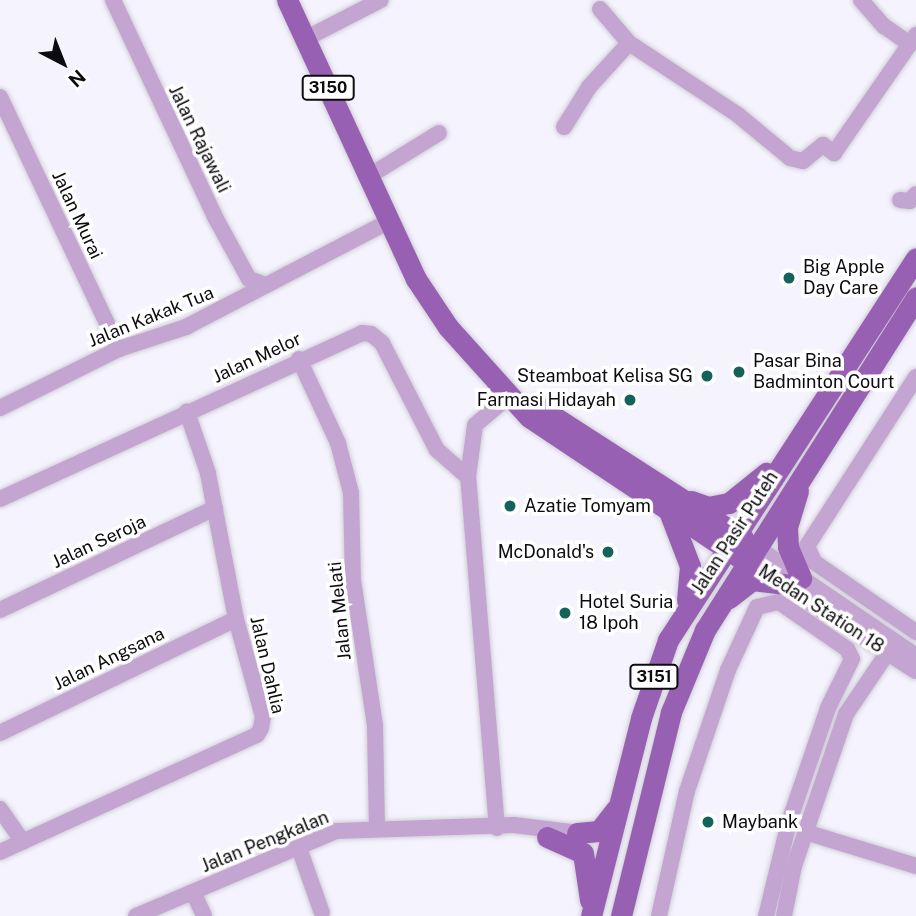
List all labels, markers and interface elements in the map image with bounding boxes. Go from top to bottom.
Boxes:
north arrow [28,28,98,98]
text: N [64,65,90,92]
road number: 3150 [300,76,356,100]
street label: Jalan Rajawali [164,82,234,196]
street label: Jalan Murai [47,168,107,262]
place label: Big Apple Day Care [803,257,884,300]
marker: Big Apple Day Care [781,270,797,286]
street label: Jalan Kakak Tua [85,282,217,352]
street label: Jalan Melor [209,328,305,388]
place label: Pasar Bina Badminton Court [753,351,895,394]
marker: Pasar Bina Badminton Court [731,364,747,380]
place label: Steamboat Kelisa SG [517,365,693,387]
marker: Steamboat Kelisa SG [699,368,715,384]
place label: Farmasi Hidayah [477,389,616,411]
marker: Farmasi Hidayah [622,392,638,408]
street label: Jalan Pasir Puteh [687,467,783,599]
place label: Azatie Tomyam [524,495,651,517]
marker: Azatie Tomyam [502,498,518,514]
street label: Jalan Seroja [49,511,149,573]
place label: McDonald's [498,541,594,563]
marker: McDonald's [600,544,616,560]
street label: Jalan Melati [324,560,356,662]
street label: Medan Station 18 [754,560,888,658]
place label: Hotel Suria 18 Ipoh [579,592,673,634]
marker: Hotel Suria 18 Ipoh [557,605,573,621]
street label: Jalan Dahlia [245,614,289,716]
street label: Jalan Angsana [50,623,168,695]
road number: 3151 [628,664,680,690]
street label: Jalan Pengkalan [198,807,332,877]
place label: Maybank [722,811,798,833]
marker: Maybank [700,814,716,830]

